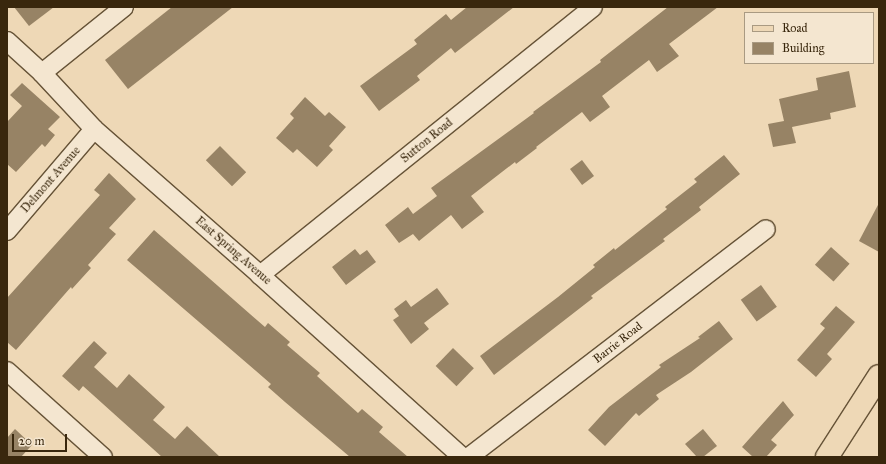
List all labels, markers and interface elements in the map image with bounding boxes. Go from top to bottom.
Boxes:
legend [744,12,874,64]
text: Road [782,21,808,35]
text: Building [782,41,824,55]
street label: Sutton Road [398,116,456,166]
street label: Delmont Avenue [18,144,84,216]
street label: East Spring Avenue [192,214,274,288]
street label: Barrie Road [591,319,645,367]
scale bar [14,426,69,452]
text: 20 m [19,434,45,448]

